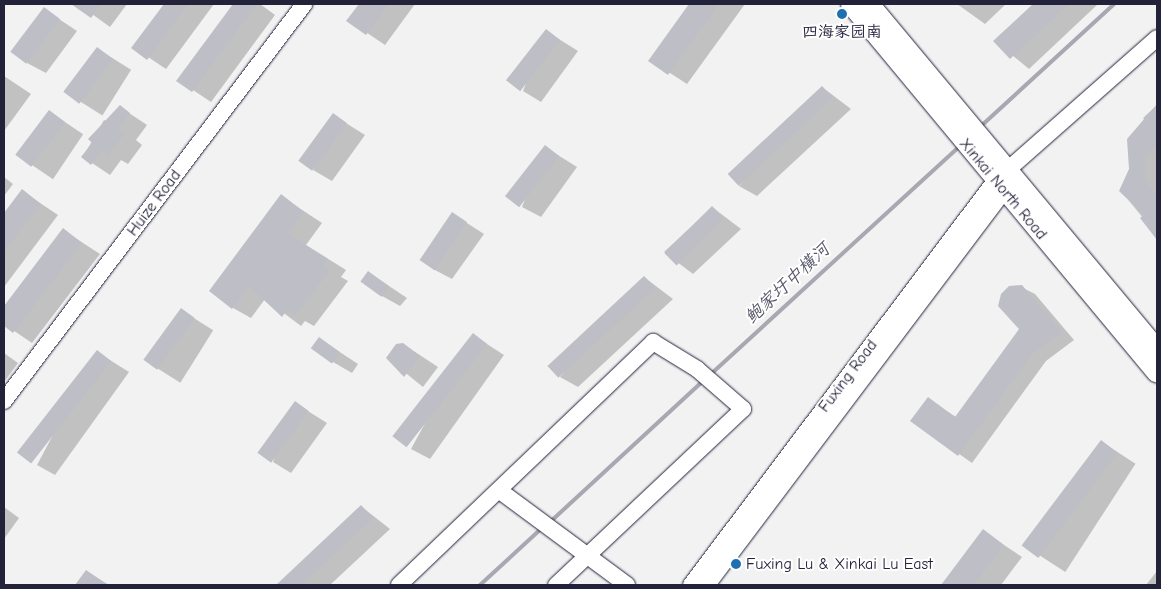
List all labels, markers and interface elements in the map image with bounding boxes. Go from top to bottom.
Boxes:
marker: 四海家园南 [836,8,848,20]
place label: 四海家园南 [802,22,882,42]
street label: Xinkai North Road [955,134,1051,244]
street label: Huize Road [123,166,185,240]
water label: 鲍家圩中横河 [741,239,835,329]
street label: Fuxing Road [815,336,881,416]
place label: Fuxing Lu & Xinkai Lu East [746,554,933,574]
marker: Fuxing Lu & Xinkai Lu East [730,558,742,570]

